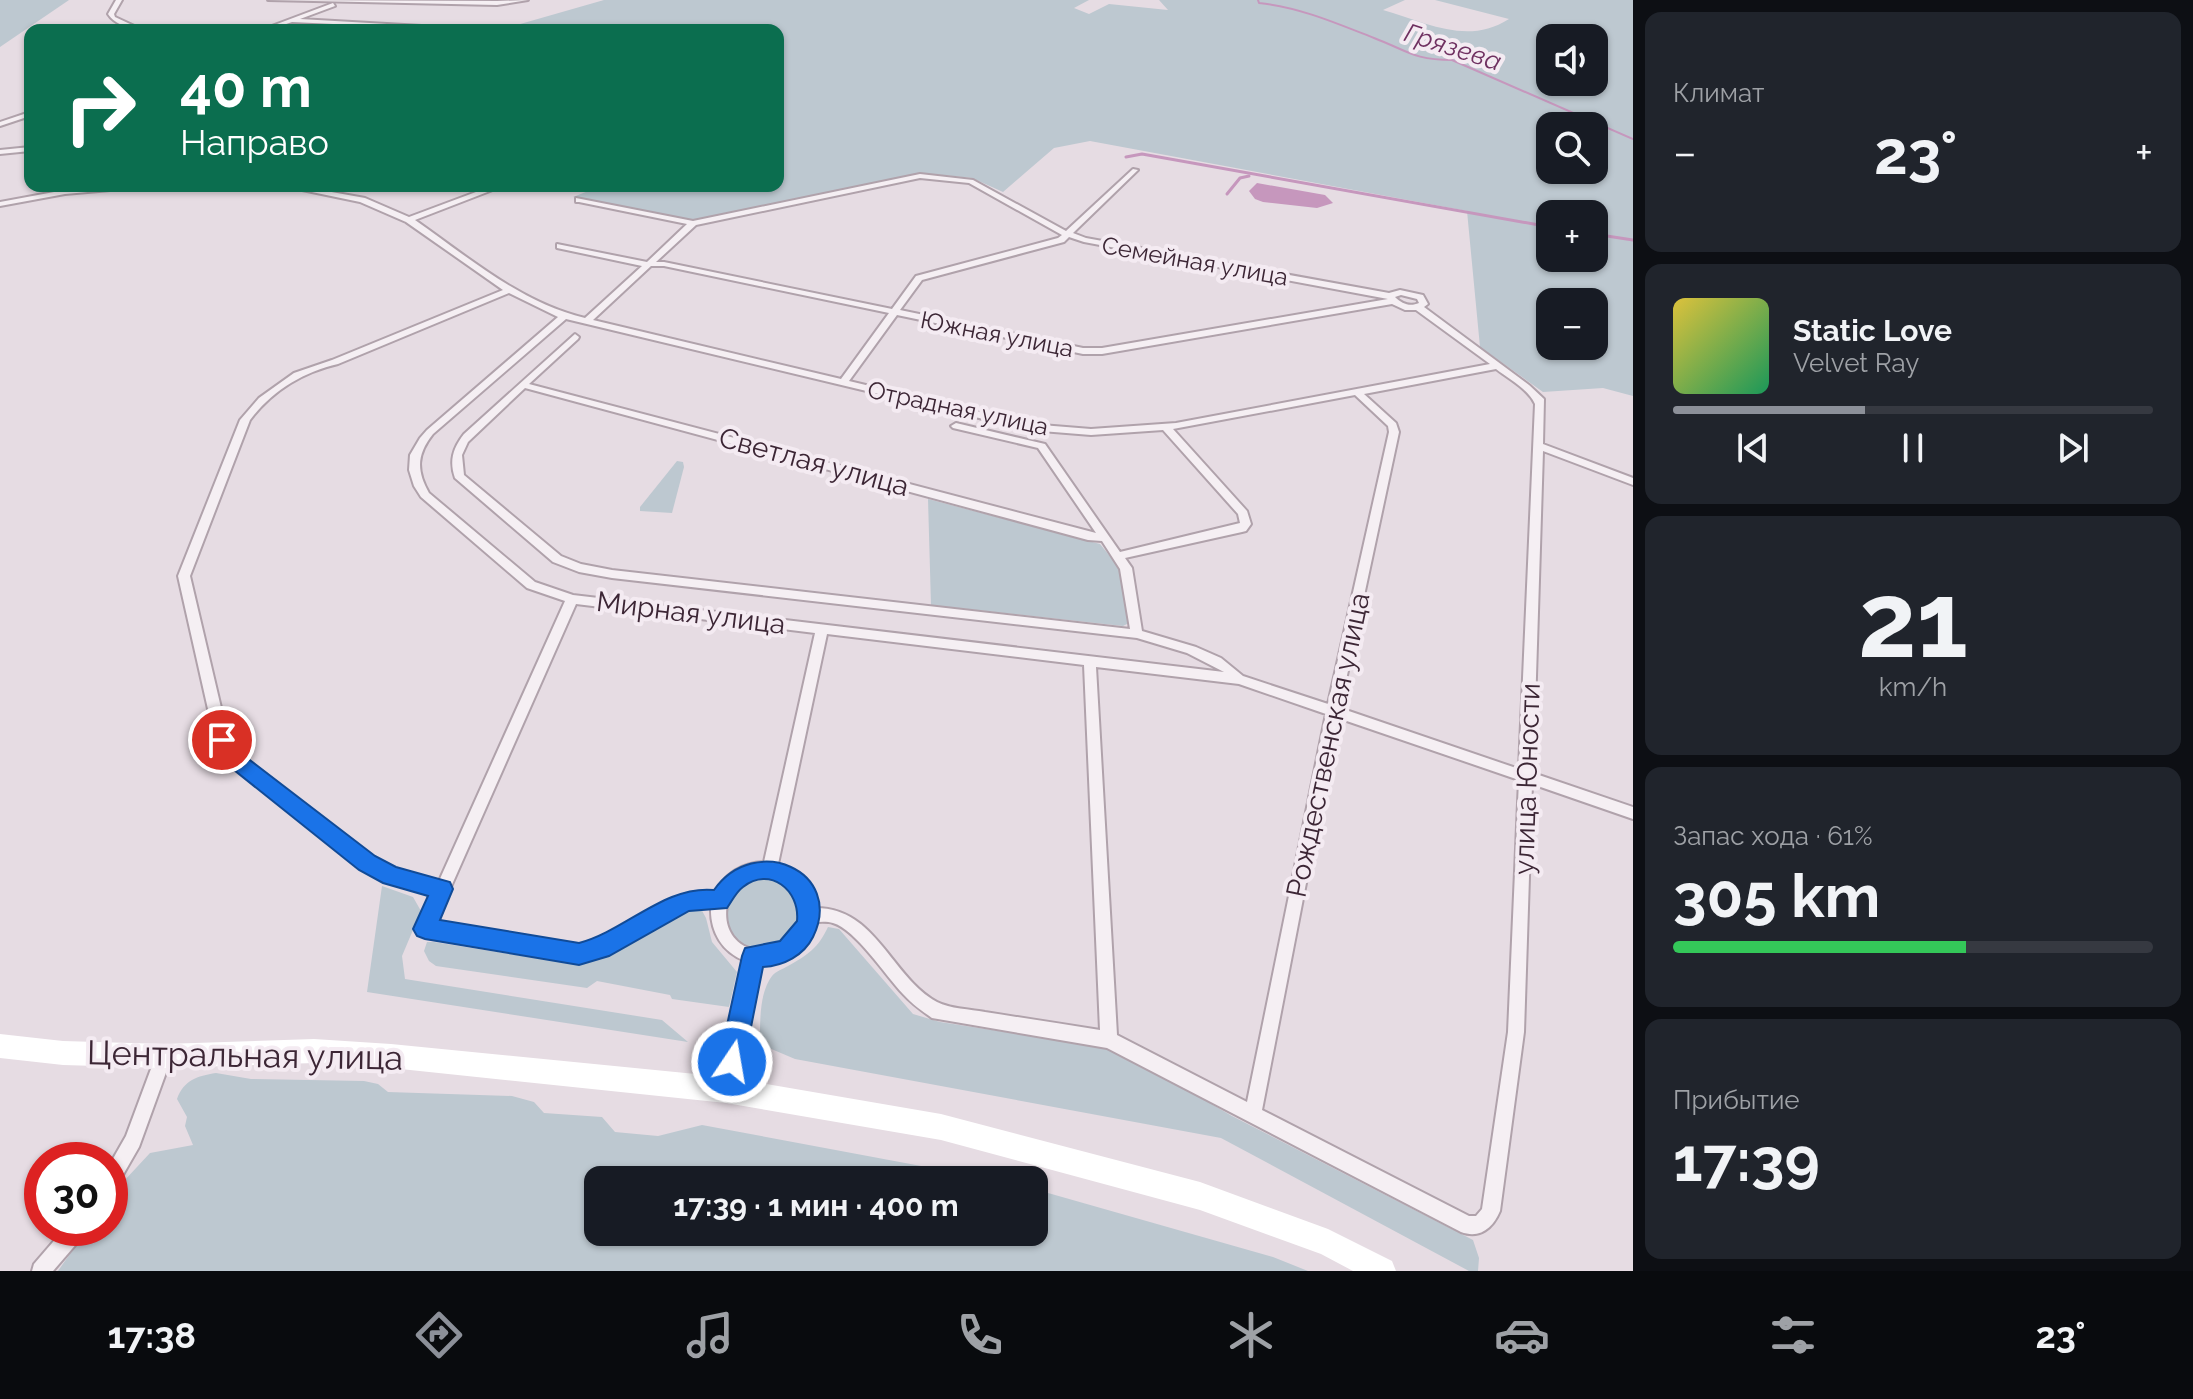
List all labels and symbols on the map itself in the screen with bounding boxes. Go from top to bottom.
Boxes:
water label: Грязева [1401,17,1505,77]
street label: Семейная улица [1100,230,1290,292]
street label: Южная улица [918,305,1076,363]
street label: Отрадная улица [865,375,1051,441]
street label: Светлая улица [715,421,913,503]
street label: Мирная улица [595,585,787,641]
street label: Рождественская улица [1280,590,1376,900]
street label: улица Юности [1507,682,1547,876]
pin [188,706,256,774]
position arrow [690,1020,774,1104]
street label: Центральная улица [87,1032,403,1078]
speed limit sign: 30 [24,1142,128,1246]

